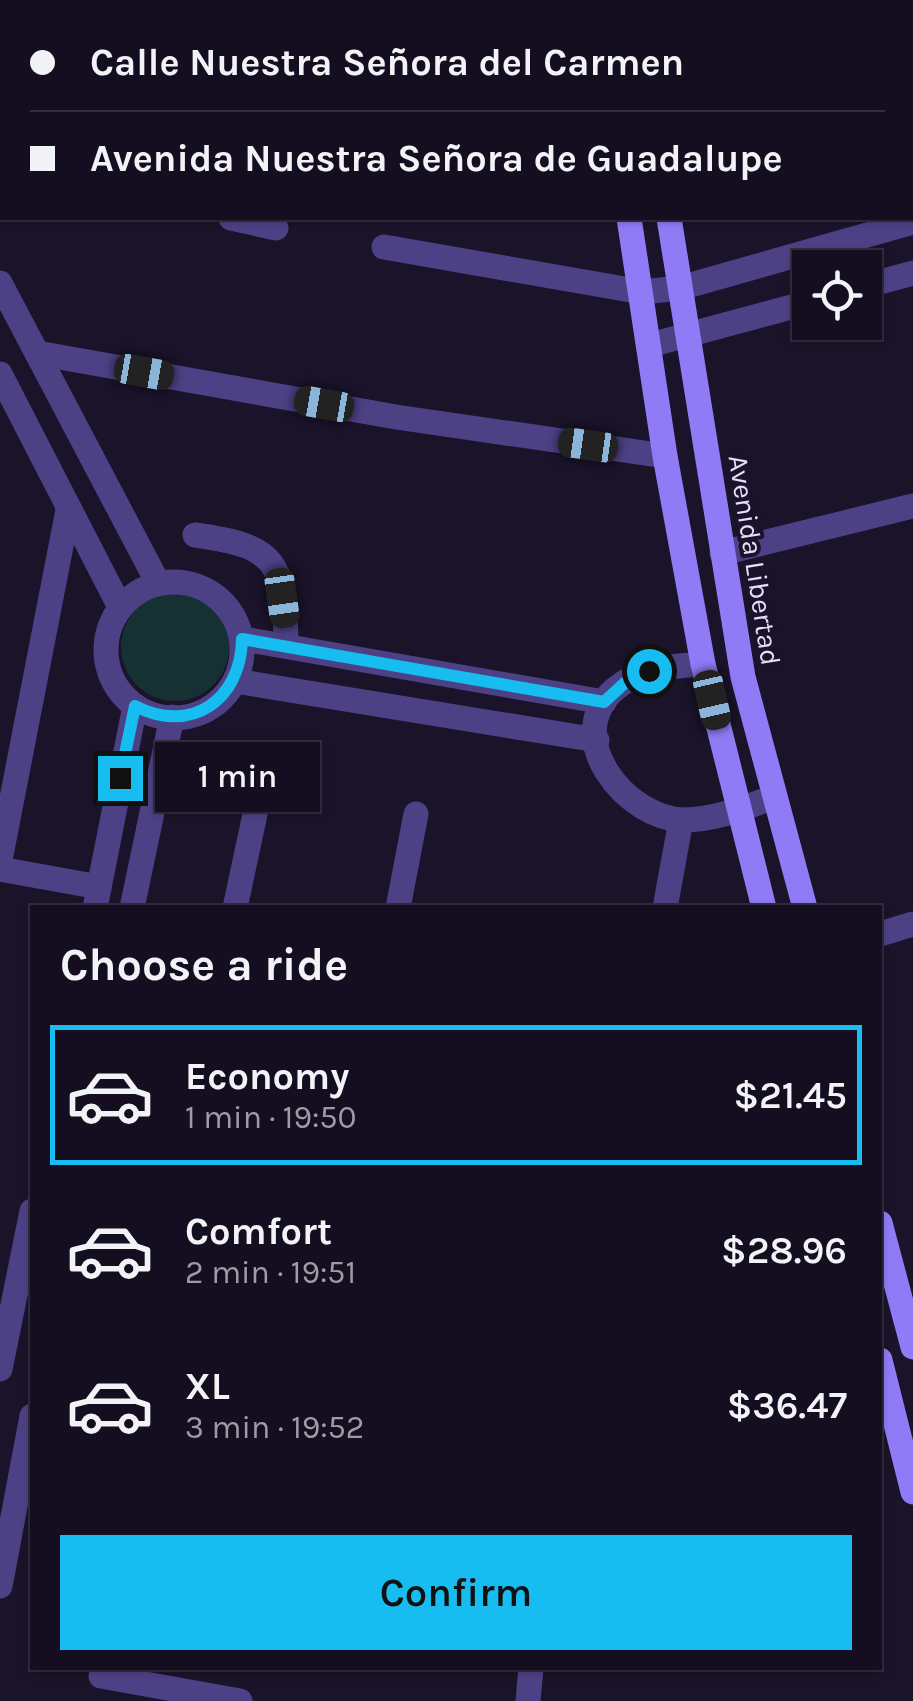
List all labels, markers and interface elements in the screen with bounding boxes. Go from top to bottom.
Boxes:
text: Calle Nuestra Señora del Carmen [90,40,684,85]
text: Avenida Nuestra Señora de Guadalupe [90,136,783,181]
map controls [792,250,882,340]
button: locate [792,250,882,340]
car [112,352,176,392]
car [292,384,356,424]
car [556,426,620,464]
street label: Avenida Libertad [722,452,787,668]
car [263,566,301,630]
route start [627,649,672,694]
car [691,667,733,733]
callout: 1 min [155,743,320,813]
route end [98,756,143,801]
text: 1 min [198,758,277,795]
text: Choose a ride [60,939,348,991]
icon: car [65,1050,155,1140]
text: Economy [185,1054,349,1099]
text: $21.45 [733,1073,847,1118]
text: 1 min · 19:50 [185,1099,356,1136]
icon: car [65,1205,155,1295]
text: Comfort [185,1209,332,1254]
text: $28.96 [721,1228,847,1273]
text: 2 min · 19:51 [185,1254,356,1291]
icon: car [65,1360,155,1450]
text: XL [185,1364,230,1409]
text: $36.47 [727,1383,847,1428]
text: 3 min · 19:52 [185,1409,364,1446]
button: Confirm [60,1535,852,1650]

